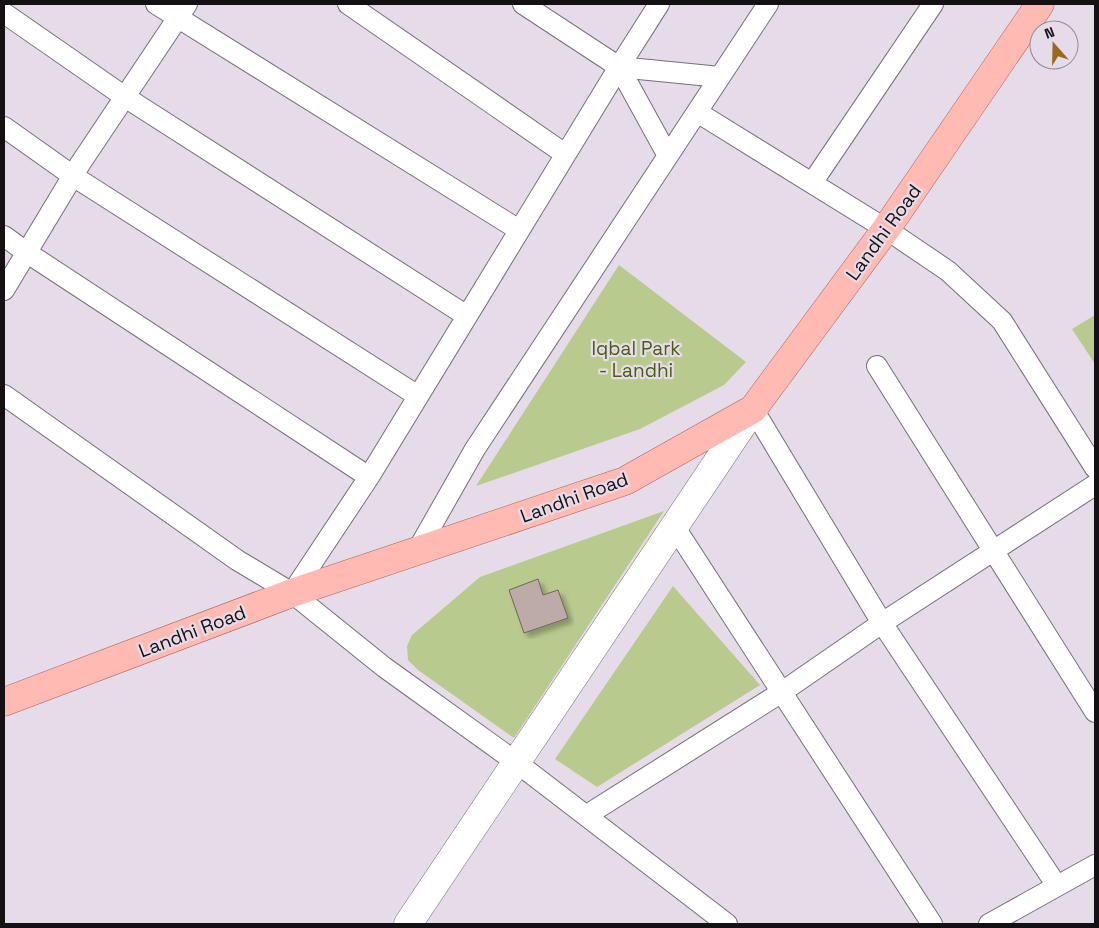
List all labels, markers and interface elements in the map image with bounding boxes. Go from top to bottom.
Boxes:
north arrow [1029,20,1079,70]
text: N [1042,23,1057,43]
street label: Landhi Road [840,179,927,285]
park label: Iqbal Park - Landhi [591,336,681,383]
street label: Landhi Road [517,466,632,529]
street label: Landhi Road [135,600,249,663]

